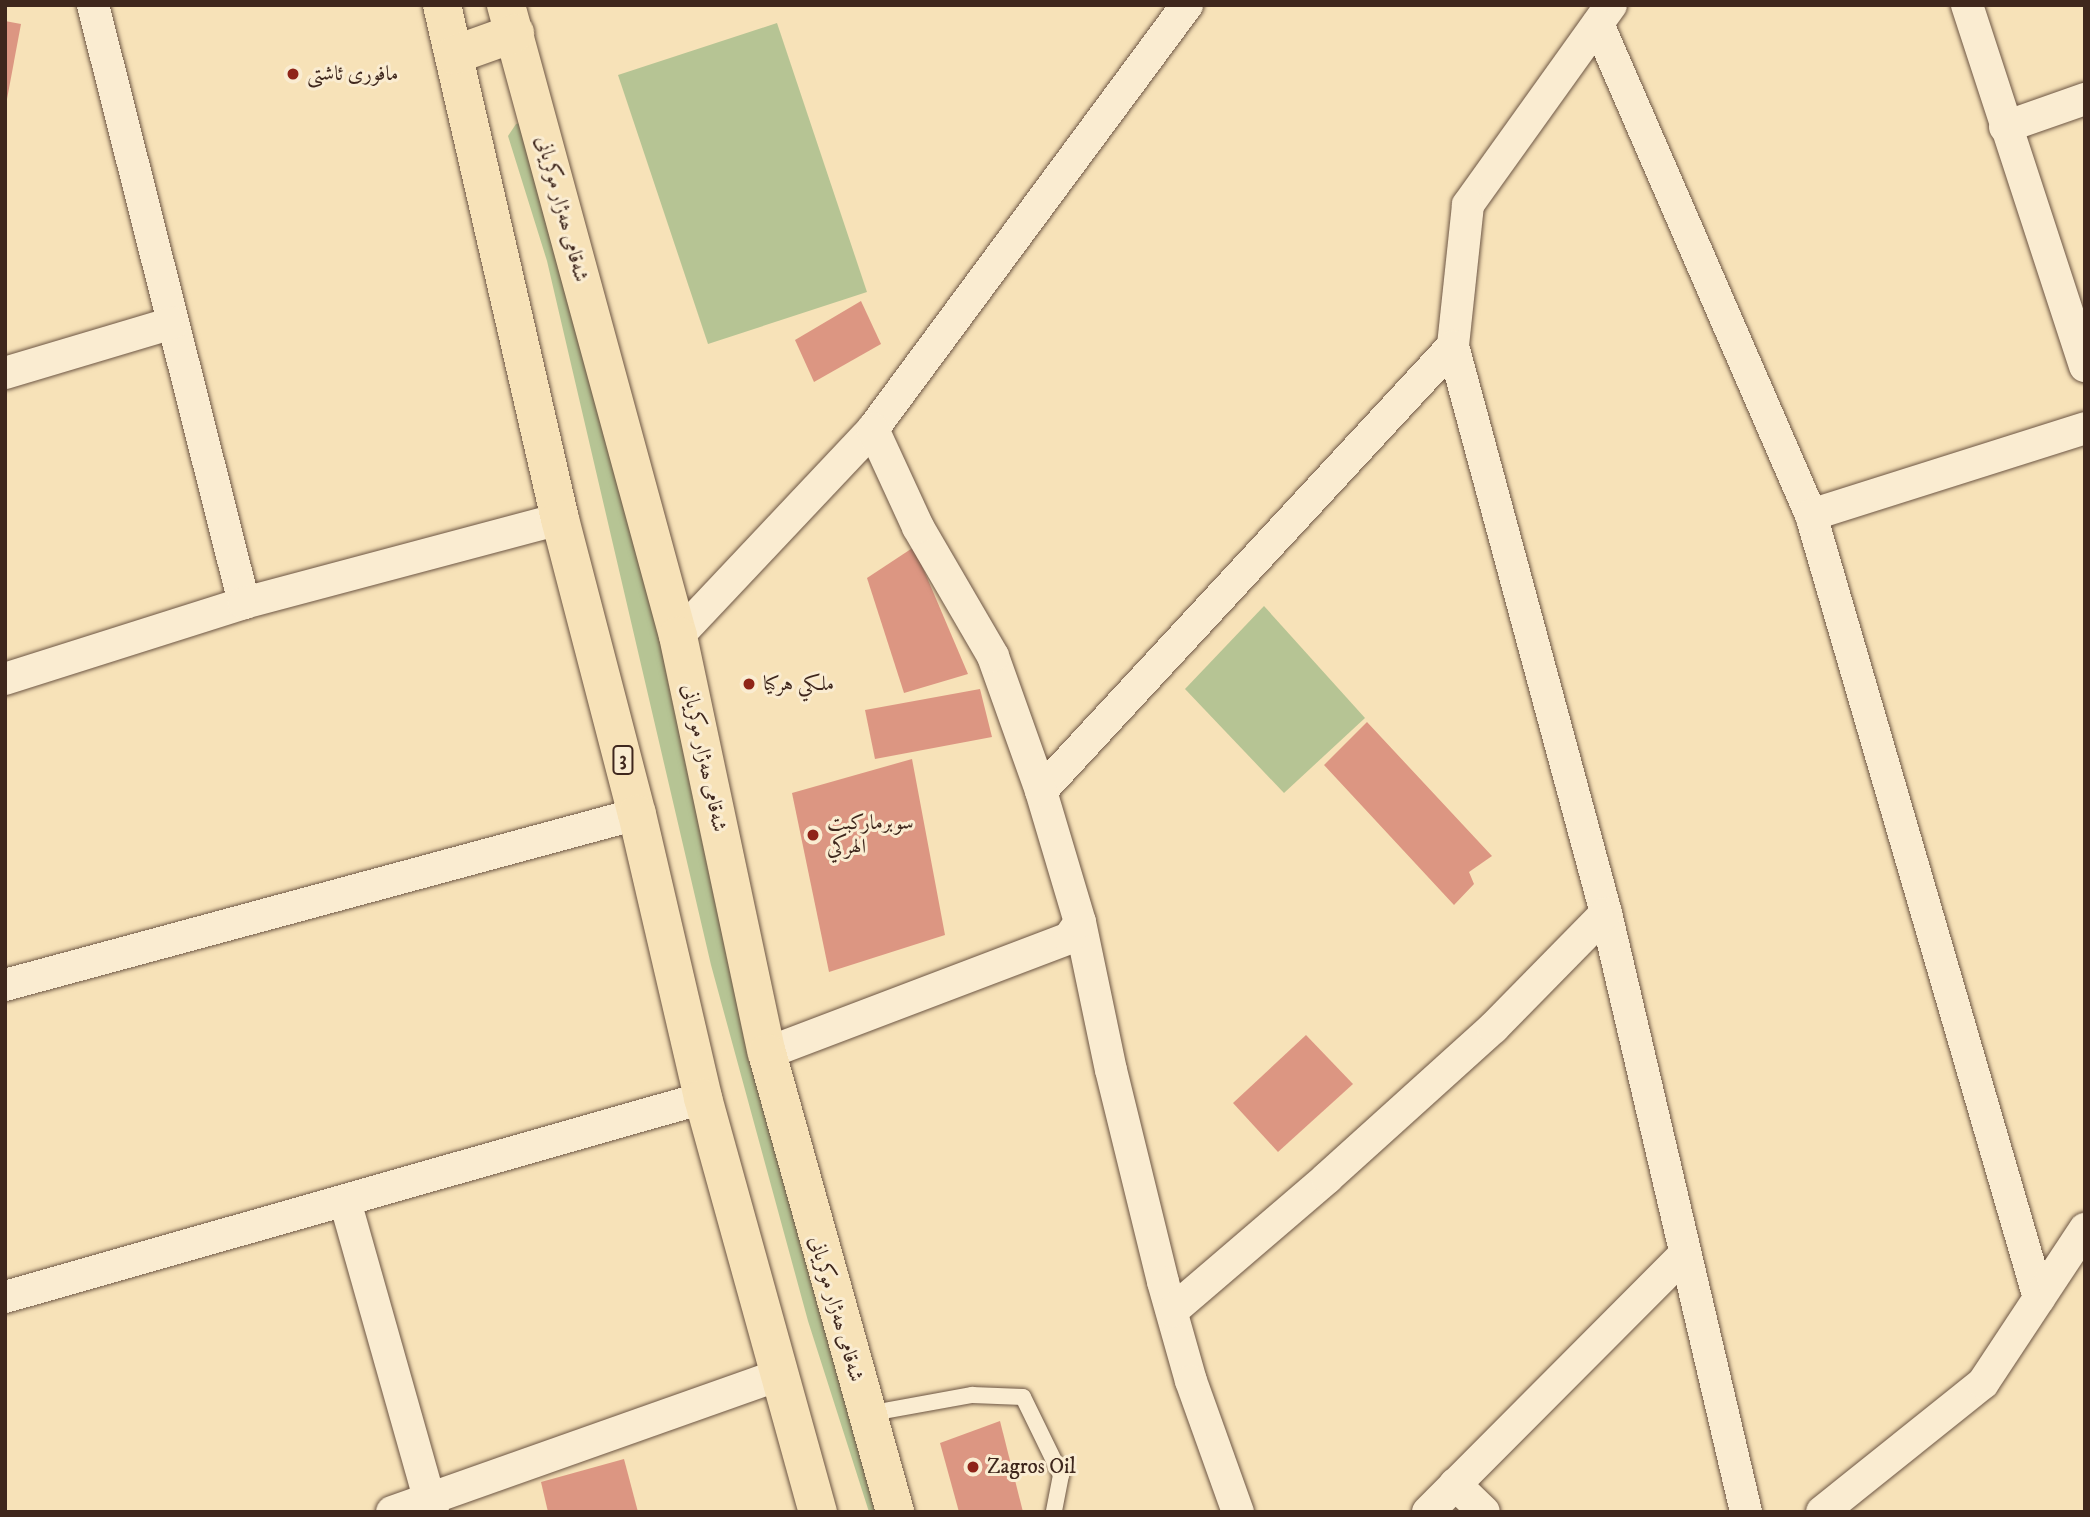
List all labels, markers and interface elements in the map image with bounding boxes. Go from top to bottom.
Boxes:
place label: مافوری ئاشتی [307,61,398,87]
marker: مافوری ئاشتی [285,66,301,82]
street label: شەقامی ھەژار موکریانی [530,133,594,285]
place label: ملكي هركيا [763,671,834,697]
marker: ملكي هركيا [741,676,757,692]
street label: شەقامی ھەژار موکریانی [676,682,732,834]
road number: 3 [611,744,635,776]
place label: سوبرماركيت الهركي [827,810,914,860]
marker: سوبرماركيت الهركي [805,827,821,843]
street label: شەقامی ھەژار موکریانی [803,1233,869,1385]
place label: Zagros Oil [987,1454,1076,1480]
marker: Zagros Oil [965,1459,981,1475]

